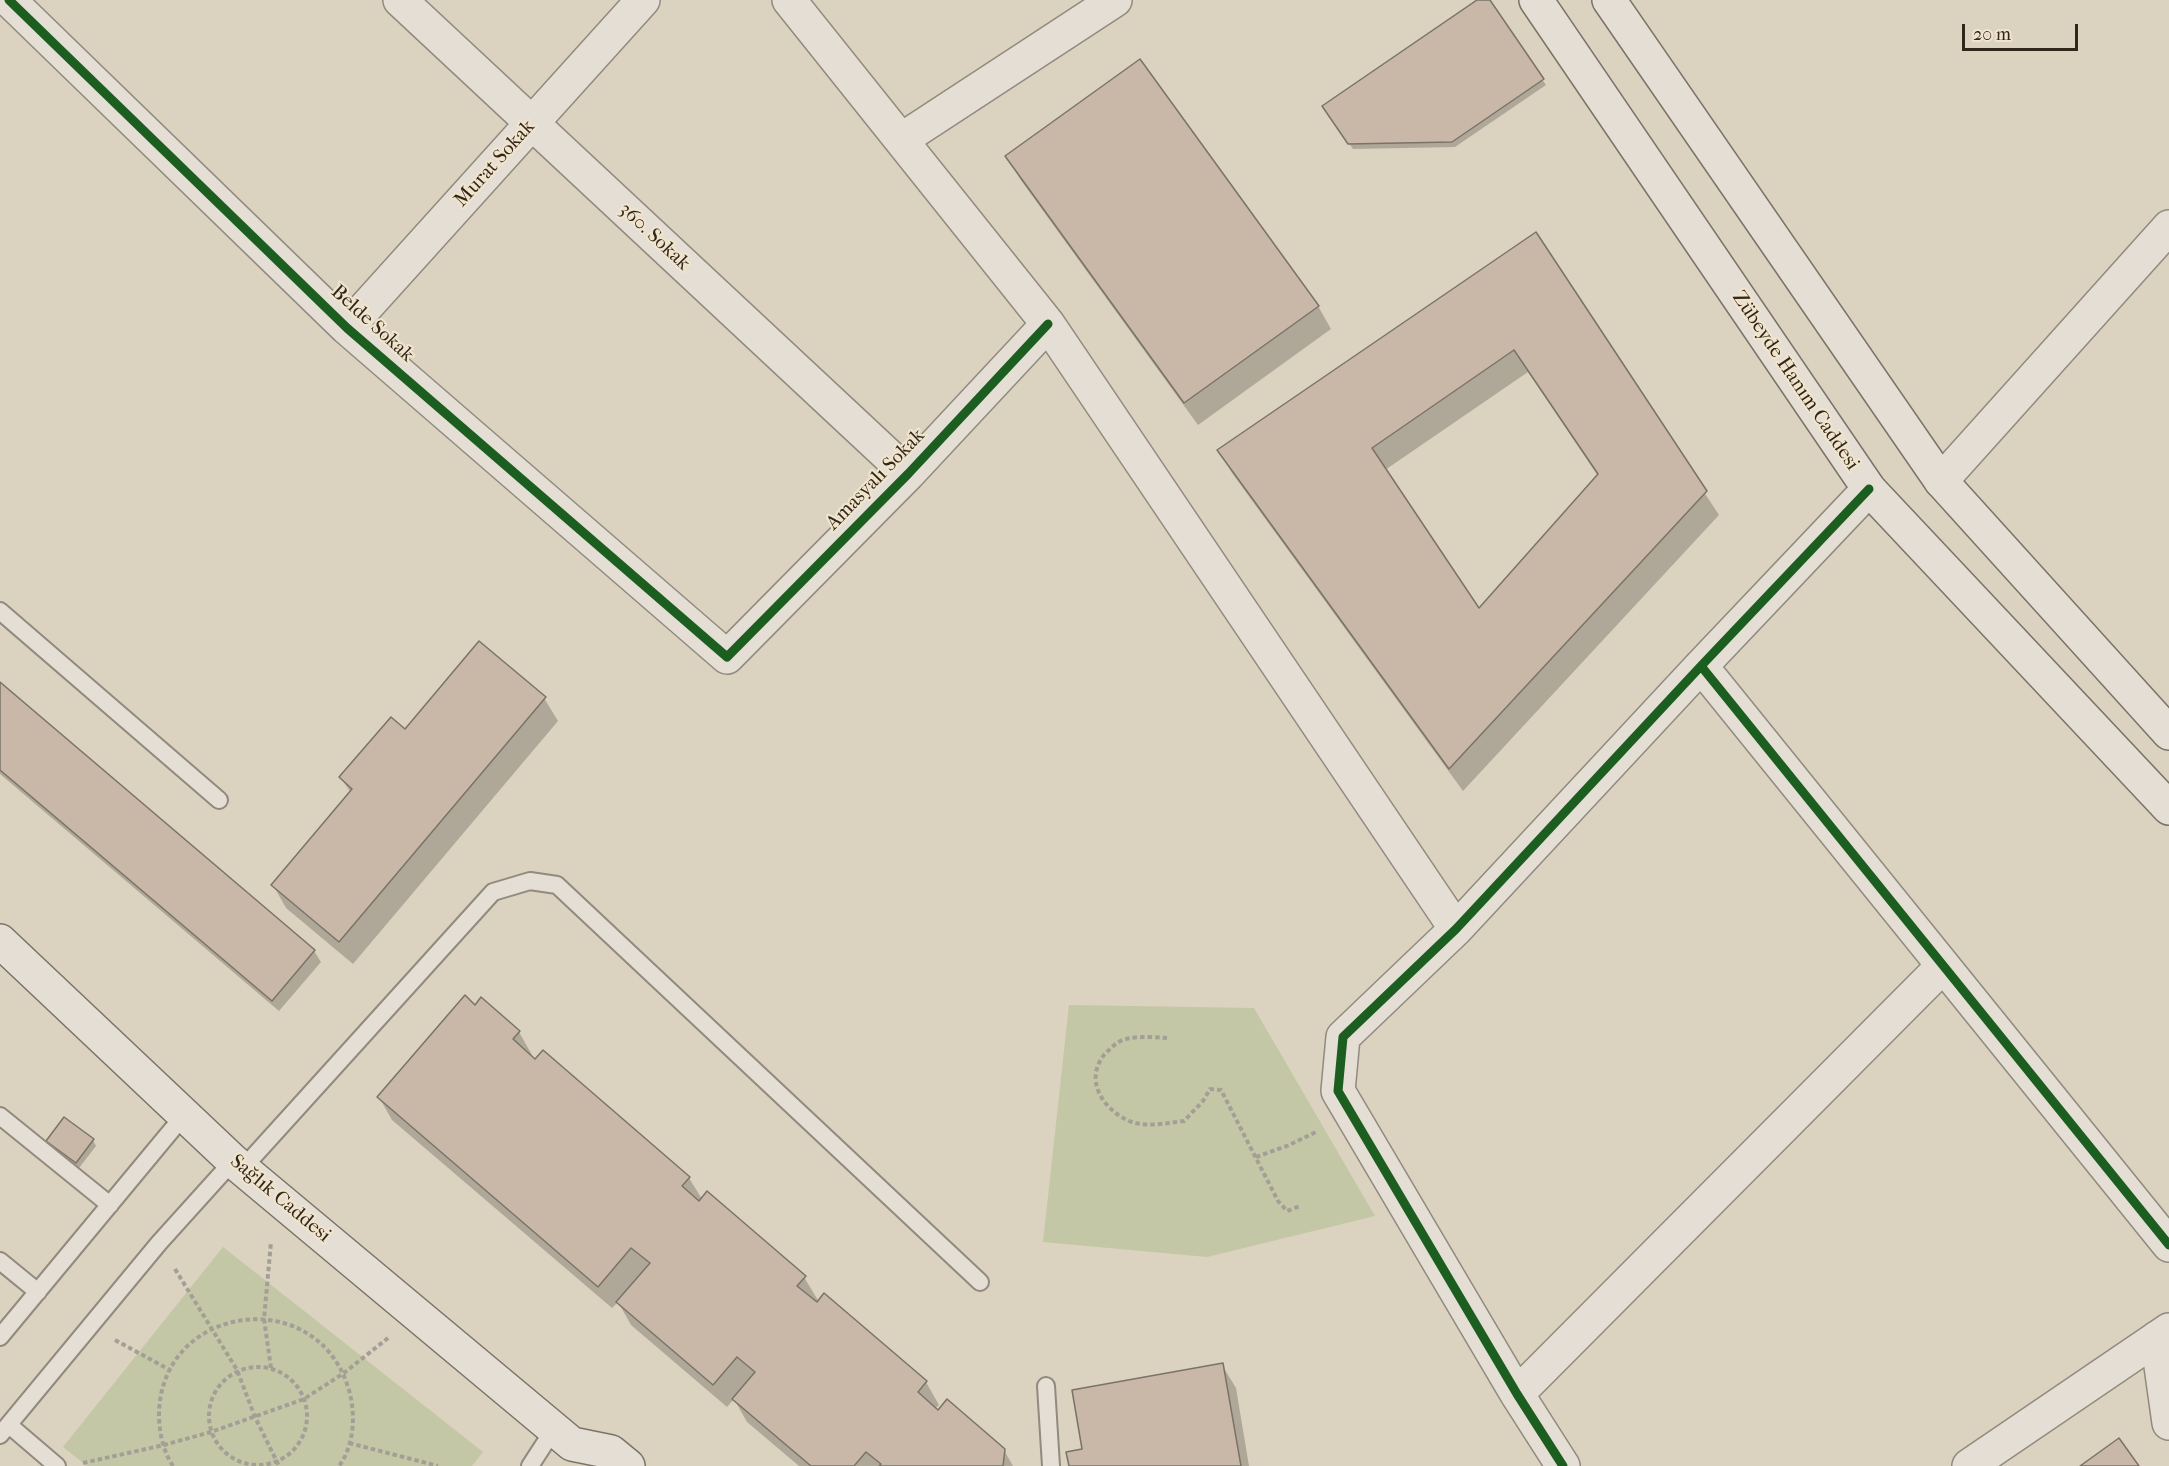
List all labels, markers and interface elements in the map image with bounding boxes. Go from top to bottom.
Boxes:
scale bar [1965,12,2080,50]
text: 20 m [1973,24,2011,45]
street label: Murat Sokak [450,116,540,212]
street label: 360. Sokak [614,198,694,276]
street label: Belde Sokak [326,280,418,368]
street label: Zübeyde Hanım Caddesi [1726,287,1864,475]
street label: Amasyalı Sokak [822,424,930,536]
street label: Sağlık Caddesi [225,1150,335,1248]

